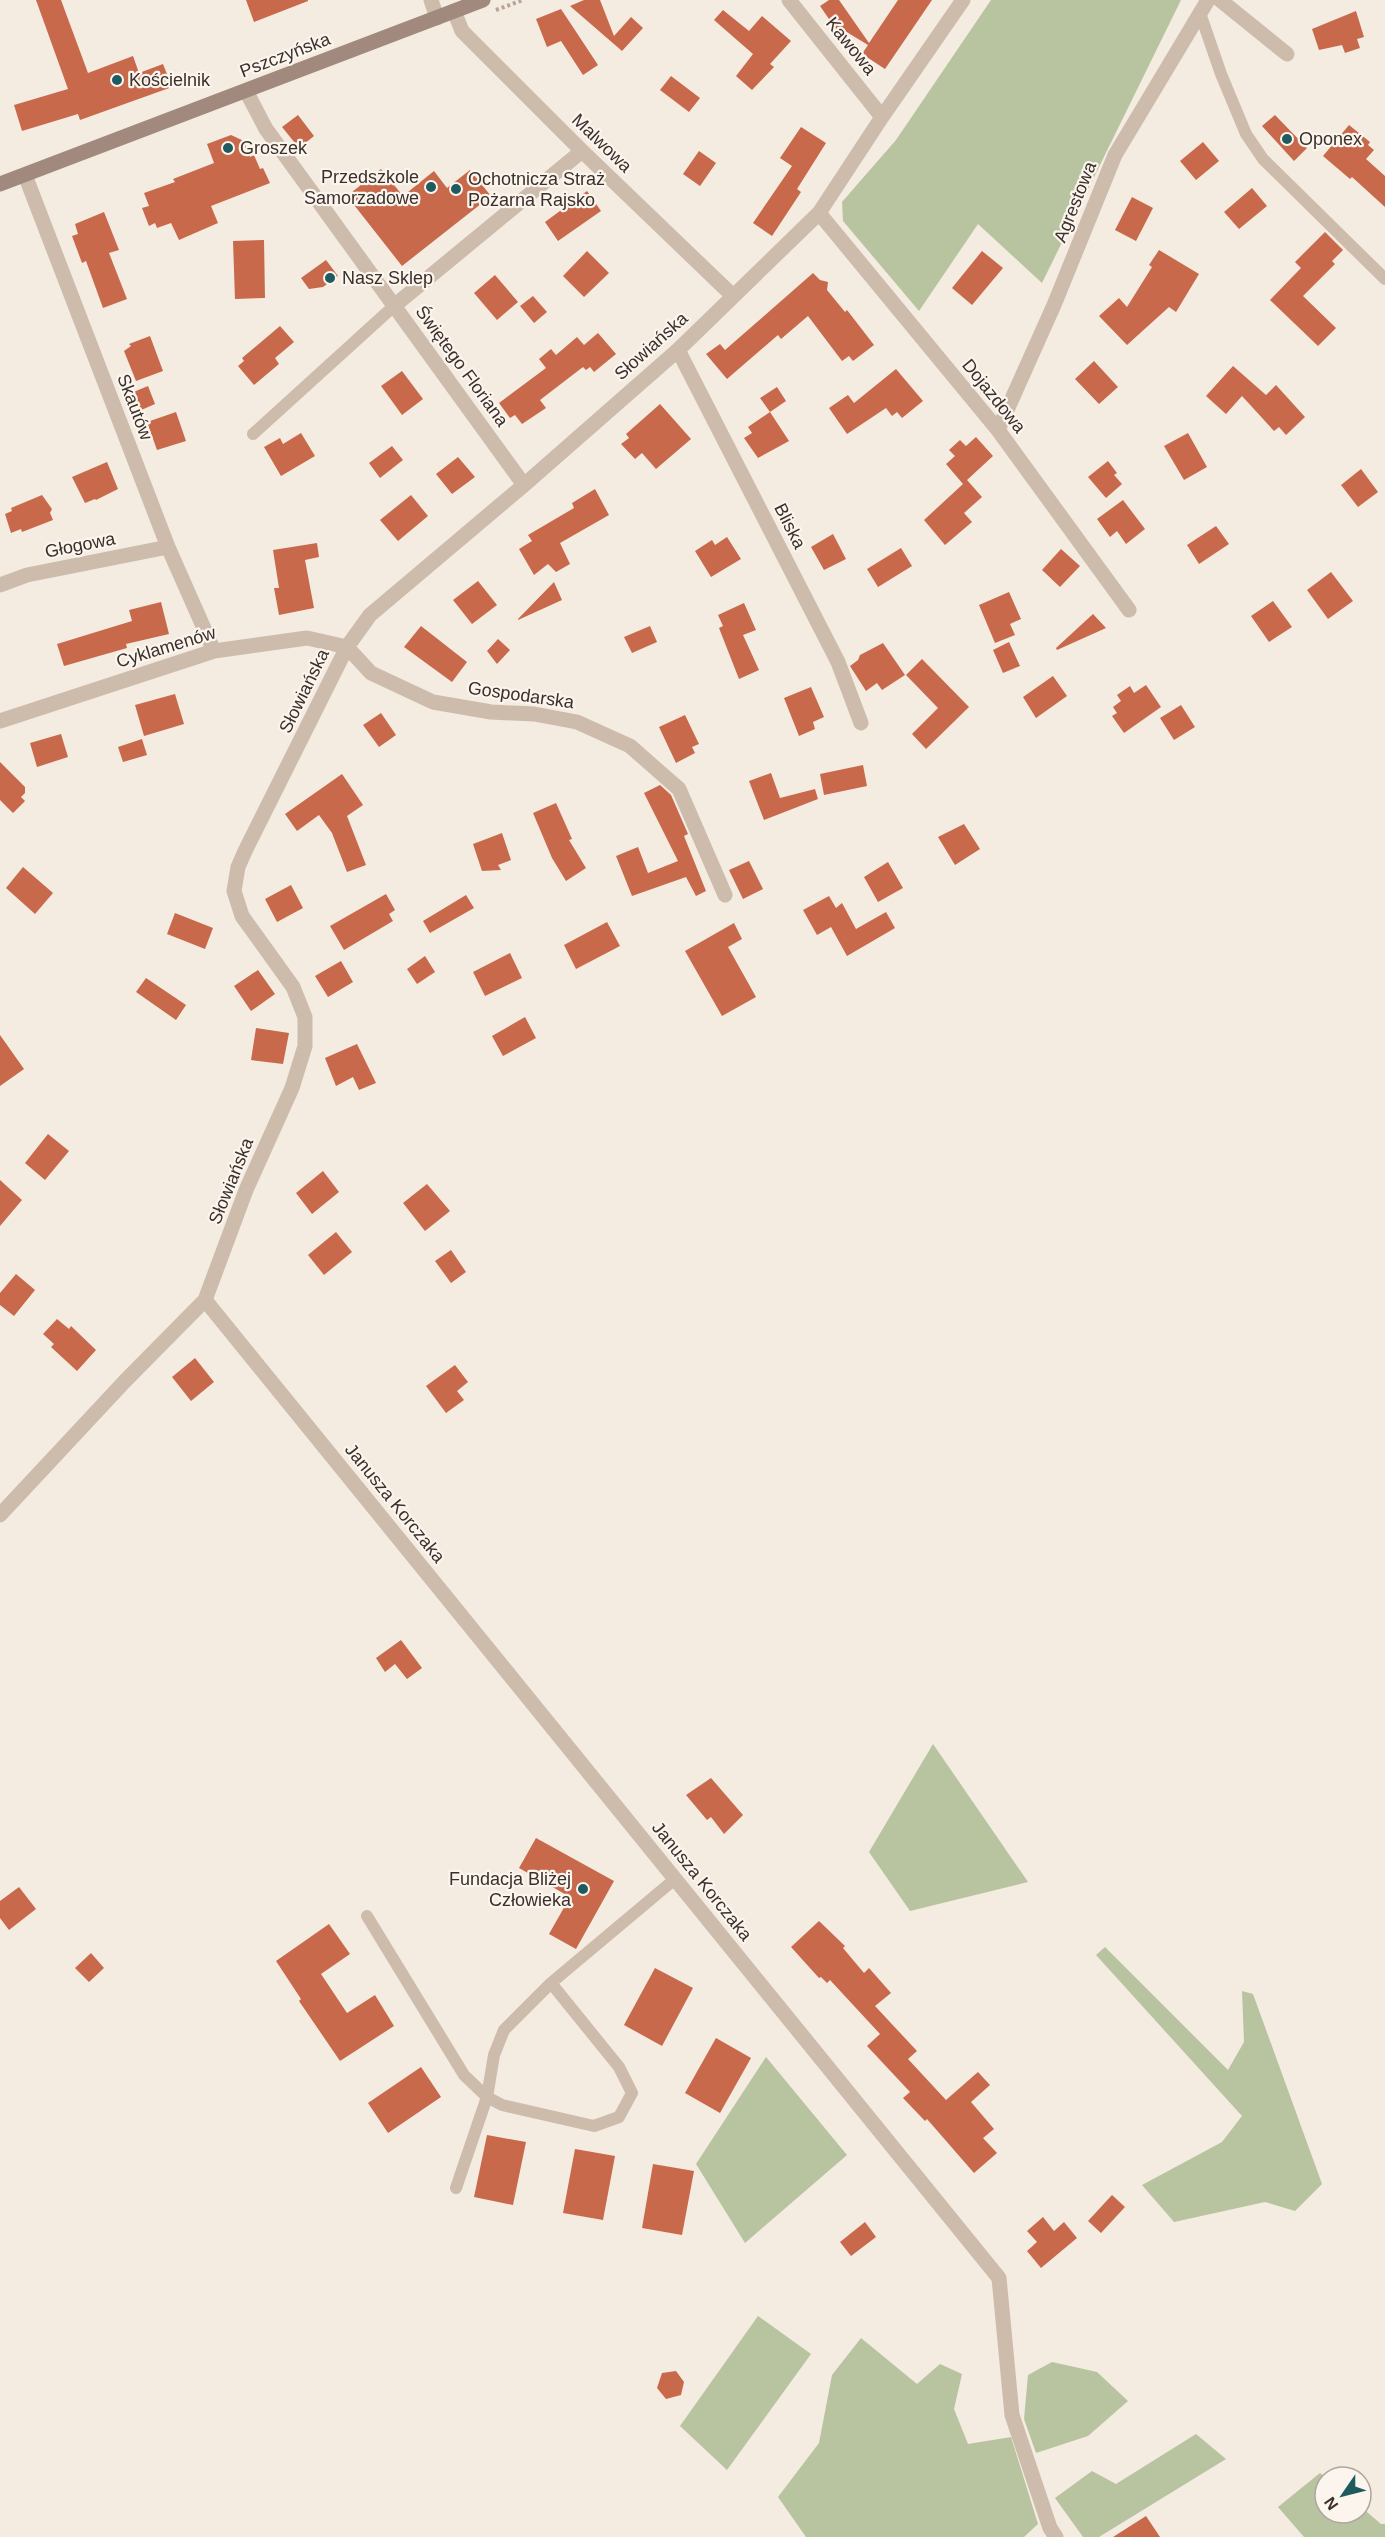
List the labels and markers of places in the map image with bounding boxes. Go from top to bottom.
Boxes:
place label: Kościelnik [129,70,211,90]
marker: Kościelnik [110,73,124,87]
place label: Oponex [1299,129,1362,149]
marker: Oponex [1280,132,1294,146]
place label: Groszek [240,138,308,158]
marker: Groszek [221,141,235,155]
place label: Przedszkole Samorzadowe [304,167,419,208]
place label: Ochotnicza Straż Pożarna Rajsko [468,169,605,210]
marker: Przedszkole Samorzadowe [424,180,438,194]
marker: Ochotnicza Straż Pożarna Rajsko [449,182,463,196]
place label: Nasz Sklep [342,268,433,288]
marker: Nasz Sklep [323,271,337,285]
place label: Fundacja Bliżej Człowieka [449,1869,572,1910]
marker: Fundacja Bliżej Człowieka [576,1882,590,1896]

